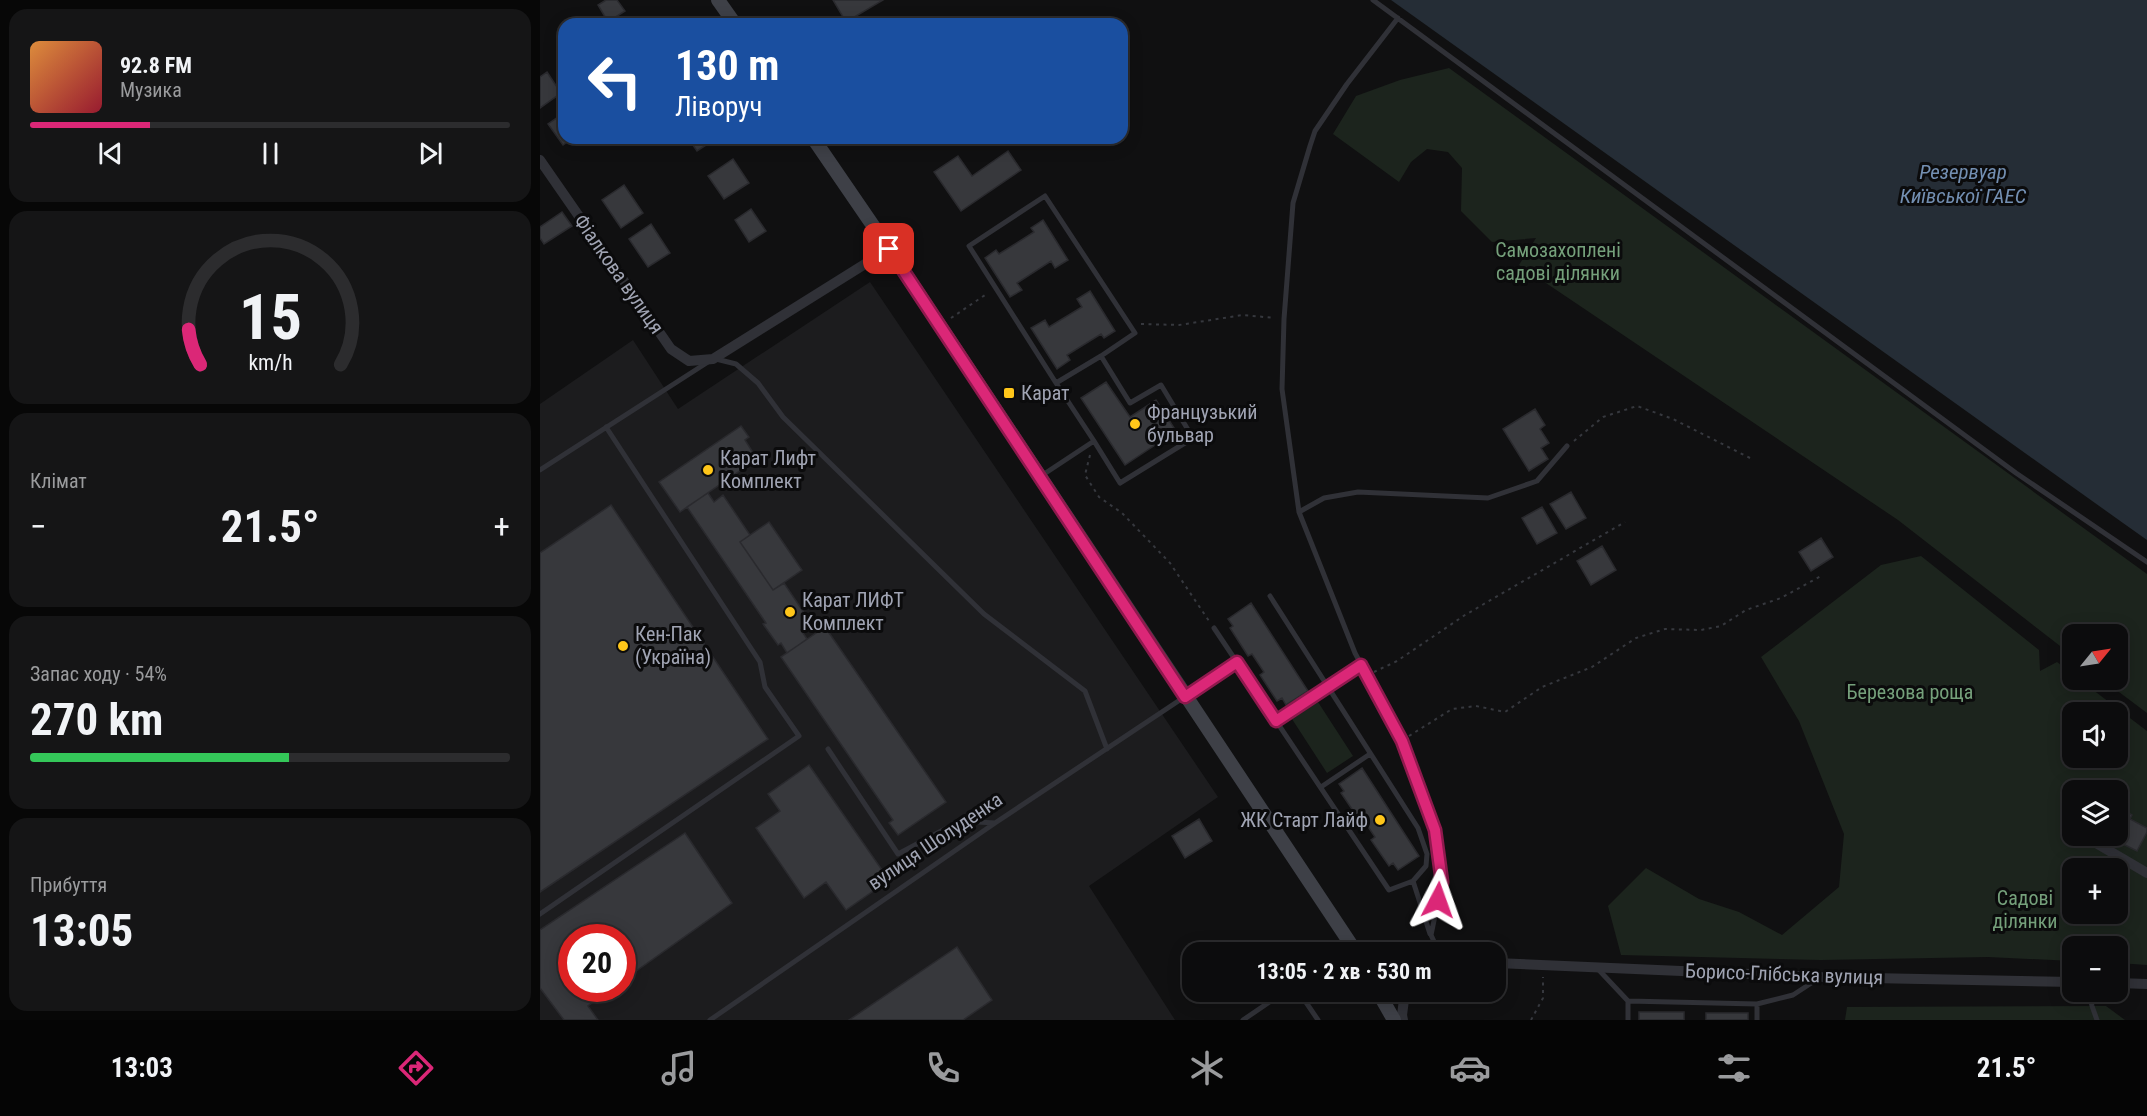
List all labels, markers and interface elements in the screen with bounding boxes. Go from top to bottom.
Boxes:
text: 130 m [675,41,780,90]
icon: left [576,42,654,120]
text: 92.8 FM [120,53,192,78]
text: Музика [120,78,182,102]
text: Ліворуч [675,91,762,123]
icon: previous [94,137,127,170]
icon: pause [254,137,287,170]
icon: next [414,137,447,170]
water label: Резервуар Київської ГАЕС [1900,160,2027,208]
street label: Фіалкова вулиця [569,210,669,338]
pin [863,223,914,274]
icon: arrive [872,232,905,265]
park label: Самозахоплені садові ділянки [1495,238,1621,285]
text: 15 [238,281,302,354]
text: km/h [248,350,292,375]
place label: Карат [1021,381,1070,405]
marker: Карат [1002,386,1016,400]
place label: Французький бульвар [1147,400,1257,447]
marker: Французький бульвар [1128,417,1142,431]
place label: Карат Лифт Комплект [720,446,816,493]
marker: Карат Лифт Комплект [701,463,715,477]
text: Клімат [30,469,87,493]
text: 21.5° [221,500,319,553]
text: − [30,507,47,546]
text: + [494,507,510,546]
place label: Карат ЛИФТ Комплект [802,588,904,635]
marker: Карат ЛИФТ Комплект [783,605,797,619]
place label: Кен-Пак (Україна) [635,622,711,669]
north arrow [2062,624,2128,690]
map controls [2062,624,2128,1002]
marker: Кен-Пак (Україна) [616,639,630,653]
text: Запас ходу · 54% [30,662,167,686]
park label: Березова роща [1847,680,1973,704]
text: 270 km [30,693,163,746]
button: sound [2062,702,2128,768]
button: layers [2062,780,2128,846]
street label: вулиця Шолуденка [863,787,1007,895]
place label: ЖК Старт Лайф [1240,808,1368,832]
marker: ЖК Старт Лайф [1373,813,1387,827]
button: + [2062,858,2128,924]
position arrow [1406,868,1470,932]
text: Прибуття [30,873,107,897]
park label: Садові ділянки [1992,886,2058,933]
text: 13:05 [30,904,133,957]
speed limit sign: 20 [558,924,636,1002]
button: − [2062,936,2128,1002]
text: 13:05 · 2 хв · 530 m [1256,959,1432,984]
street label: Борисо-Глібська вулиця [1684,959,1884,989]
icon: directions [395,1047,437,1089]
icon: music [658,1047,700,1089]
icon: phone [922,1047,964,1089]
icon: climate [1186,1047,1228,1089]
icon: car [1449,1047,1491,1089]
icon: filters [1713,1047,1755,1089]
text: 13:03 [111,1052,173,1084]
text: 21.5° [1977,1052,2036,1084]

